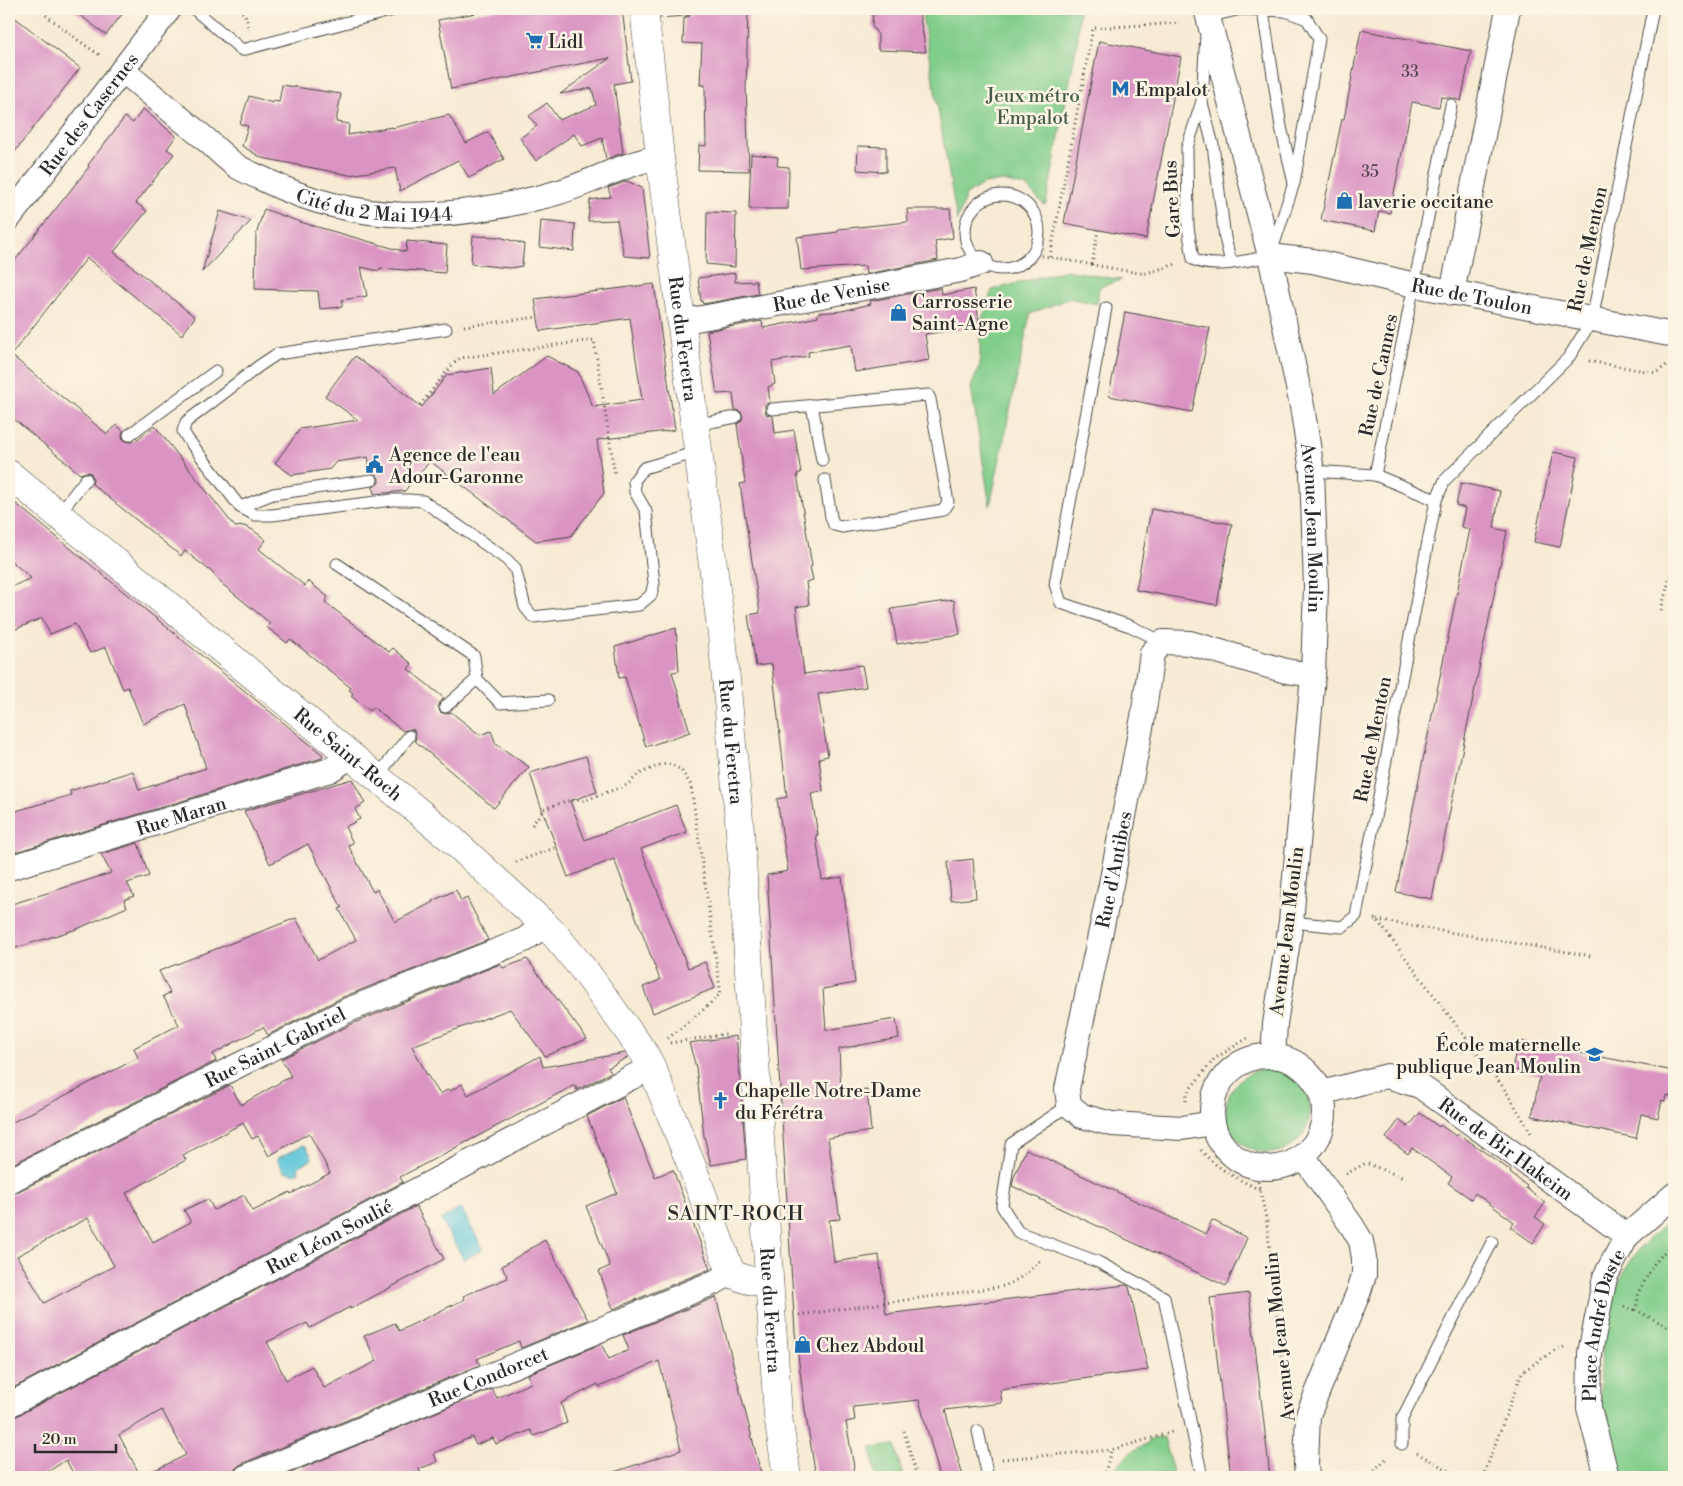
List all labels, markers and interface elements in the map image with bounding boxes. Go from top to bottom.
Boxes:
place label: Lidl [548,30,584,54]
supermarket icon: Lidl [524,31,544,51]
street label: Rue des Casernes [35,48,144,181]
house number: 33 [1401,62,1419,82]
place label: Empalot [1135,78,1208,102]
metro station icon: Empalot [1111,79,1131,99]
park label: Jeux métro Empalot [985,84,1080,130]
street label: Gare Bus [1158,160,1186,238]
house number: 35 [1361,162,1379,182]
street label: Cité du 2 Mai 1944 [292,184,453,228]
street label: Rue de Menton [1563,184,1613,314]
place label: laverie occitane [1358,190,1494,214]
shop icon: laverie occitane [1334,191,1354,211]
street label: Rue de Venise [771,272,892,318]
street label: Rue de Toulon [1409,274,1534,320]
street label: Rue du Feretra [663,275,703,403]
place label: Carrosserie Saint-Agne [912,290,1013,336]
shop icon: Carrosserie Saint-Agne [888,302,908,322]
street label: Rue de Cannes [1354,312,1404,439]
street label: Avenue Jean Moulin [1295,440,1327,613]
place label: Agence de l'eau Adour-Garonne [388,443,524,489]
public building icon: Agence de l'eau Adour-Garonne [365,455,385,475]
street label: Rue de Menton [1349,674,1397,804]
street label: Rue du Feretra [713,678,749,806]
street label: Rue Saint-Roch [288,703,407,807]
street label: Rue Maran [133,791,229,841]
street label: Rue d'Antibes [1091,809,1138,930]
street label: Avenue Jean Moulin [1265,845,1309,1018]
street label: Rue Saint-Gabriel [201,1002,350,1093]
place label: École maternelle publique Jean Moulin [1396,1032,1581,1079]
school or university icon: École maternelle publique Jean Moulin [1585,1045,1605,1065]
place label: Chapelle Notre-Dame du Férétra [735,1079,921,1125]
church icon: Chapelle Notre-Dame du Férétra [711,1091,731,1111]
street label: Rue de Bir Hakeim [1433,1092,1578,1206]
street label: Rue Léon Soulié [262,1194,397,1280]
district label: SAINT-ROCH [667,1202,805,1227]
street label: Place André Daste [1578,1245,1631,1402]
street label: Rue du Feretra [754,1247,786,1374]
street label: Avenue Jean Moulin [1259,1251,1301,1424]
place label: Chez Abdoul [816,1334,925,1358]
shop icon: Chez Abdoul [792,1335,812,1355]
street label: Rue Condorcet [425,1342,552,1413]
scale bar [35,1421,116,1453]
text: 20 m [42,1430,77,1449]

